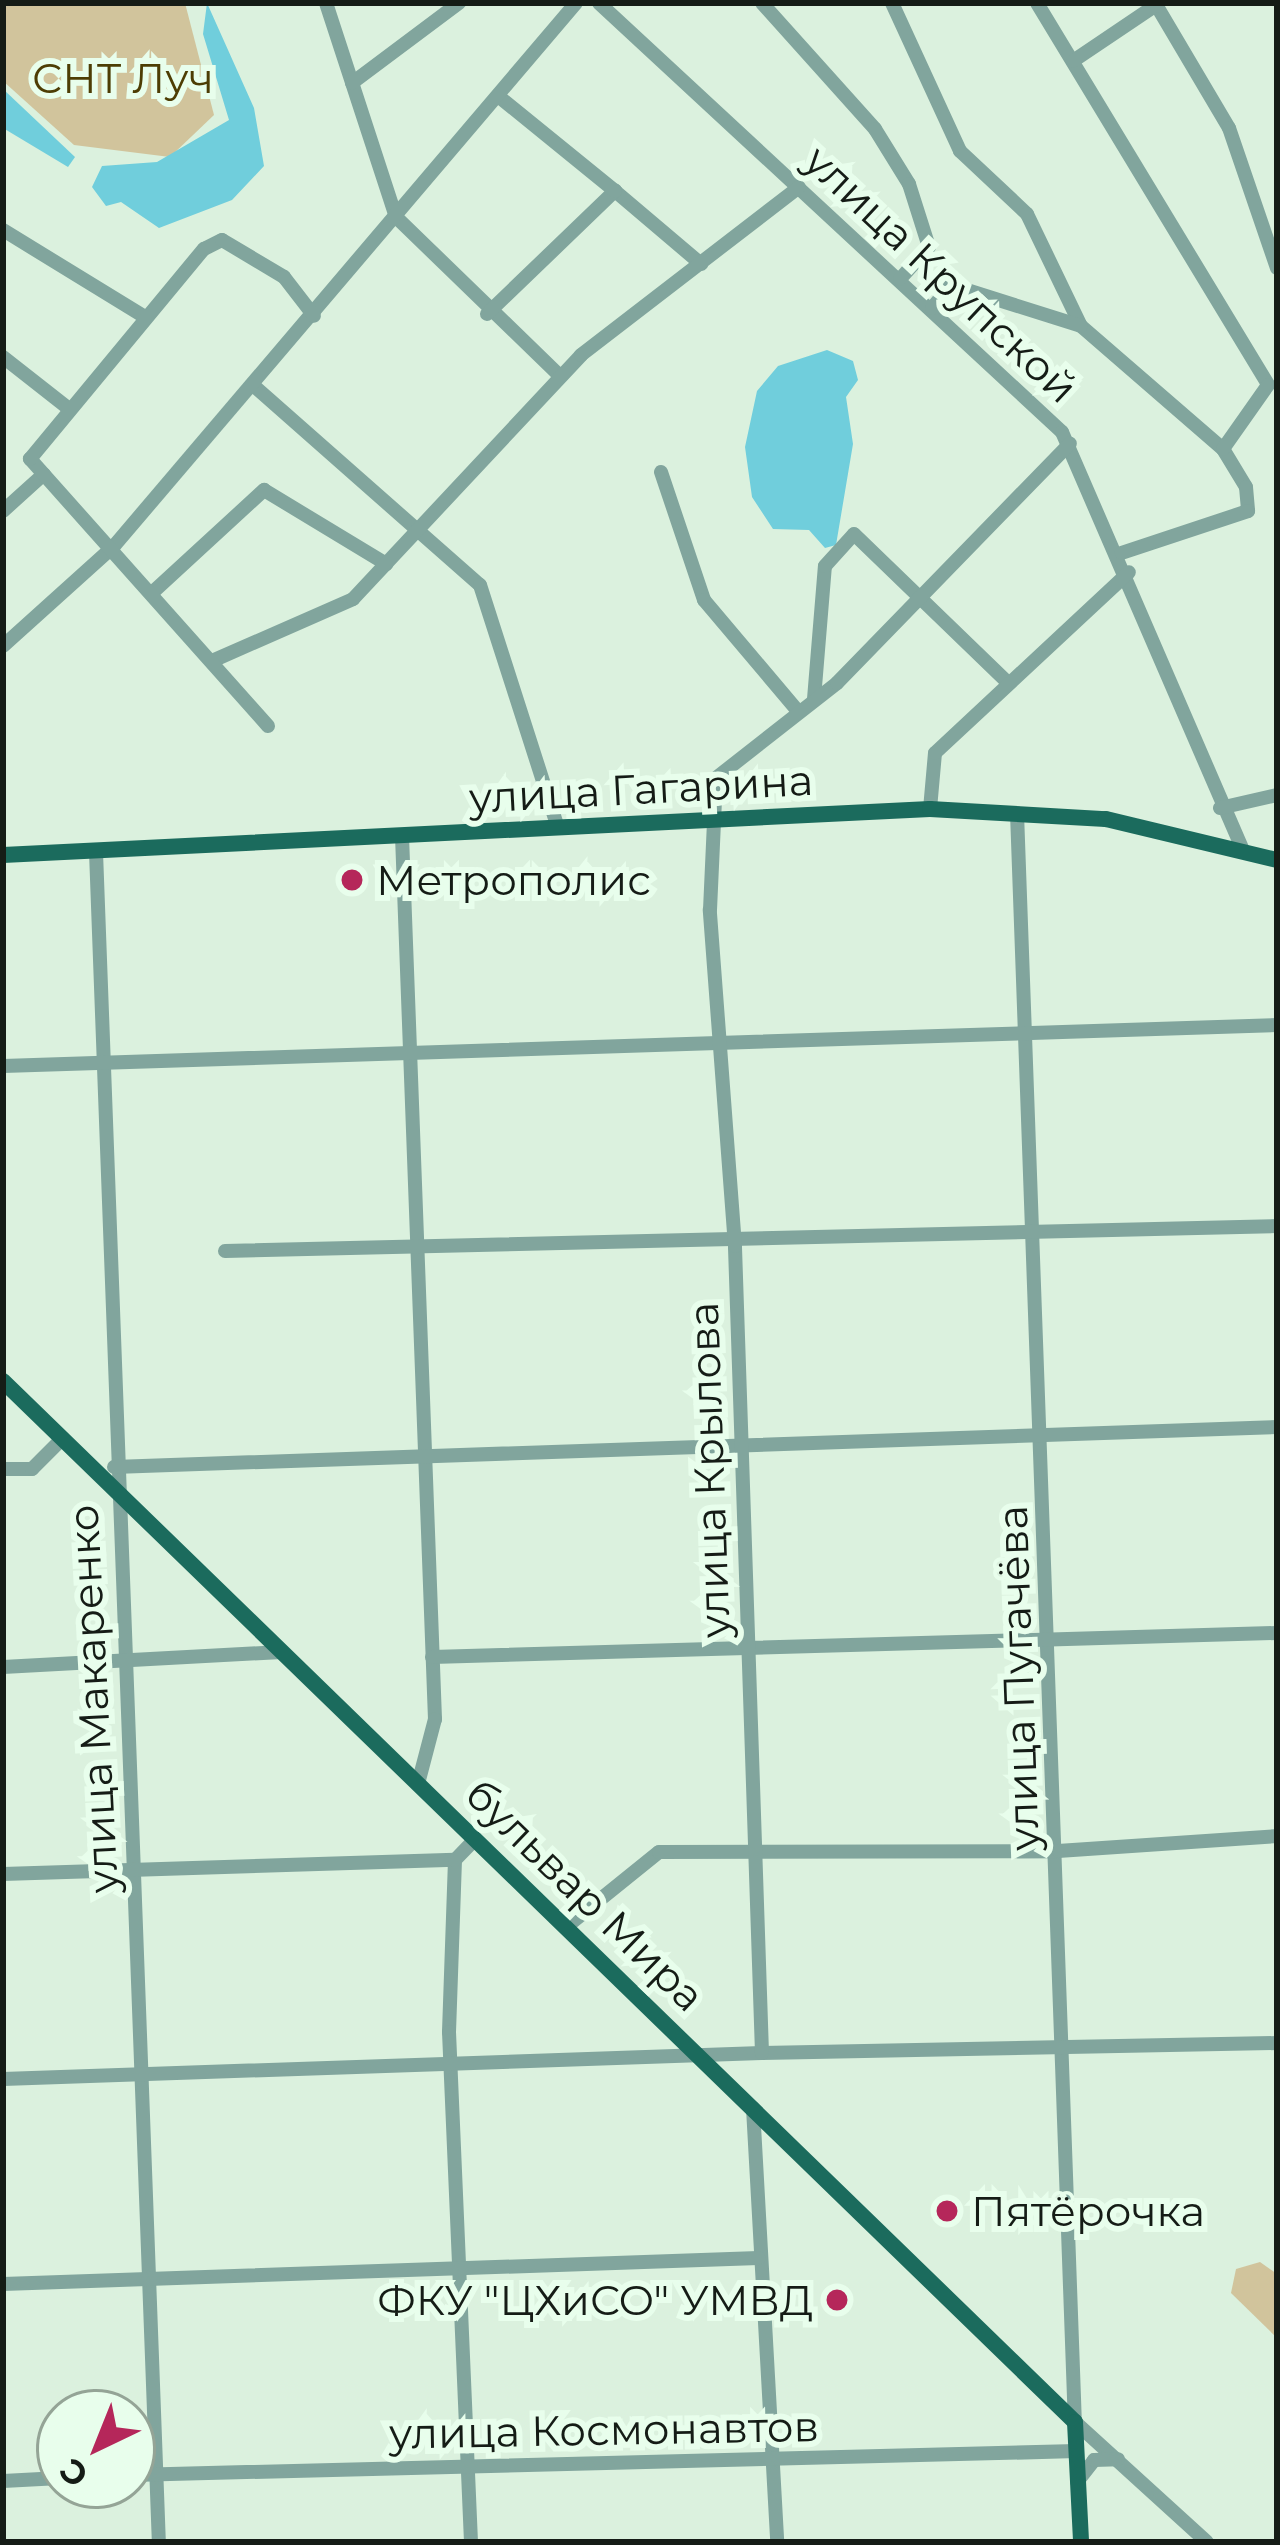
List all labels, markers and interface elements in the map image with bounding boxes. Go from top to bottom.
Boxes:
park label: СНТ Луч [32,53,214,103]
street label: улица Крупской [794,135,1088,413]
street label: улица Гагарина [468,755,814,823]
place label: Метрополис [376,855,651,905]
marker: Метрополис [339,867,365,893]
street label: улица Крылова [678,1301,740,1639]
street label: улица Макаренко [58,1503,128,1895]
street label: улица Пугачёва [987,1504,1049,1852]
street label: бульвар Мира [455,1768,715,2022]
place label: Пятёрочка [971,2186,1205,2236]
marker: Пятёрочка [934,2198,960,2224]
place label: ФКУ "ЦХиСО" УМВД [377,2275,813,2325]
marker: ФКУ "ЦХиСО" УМВД [824,2287,850,2313]
north arrow [36,2389,156,2509]
street label: улица Космонавтов [389,2401,819,2459]
text: С [51,2450,96,2496]

